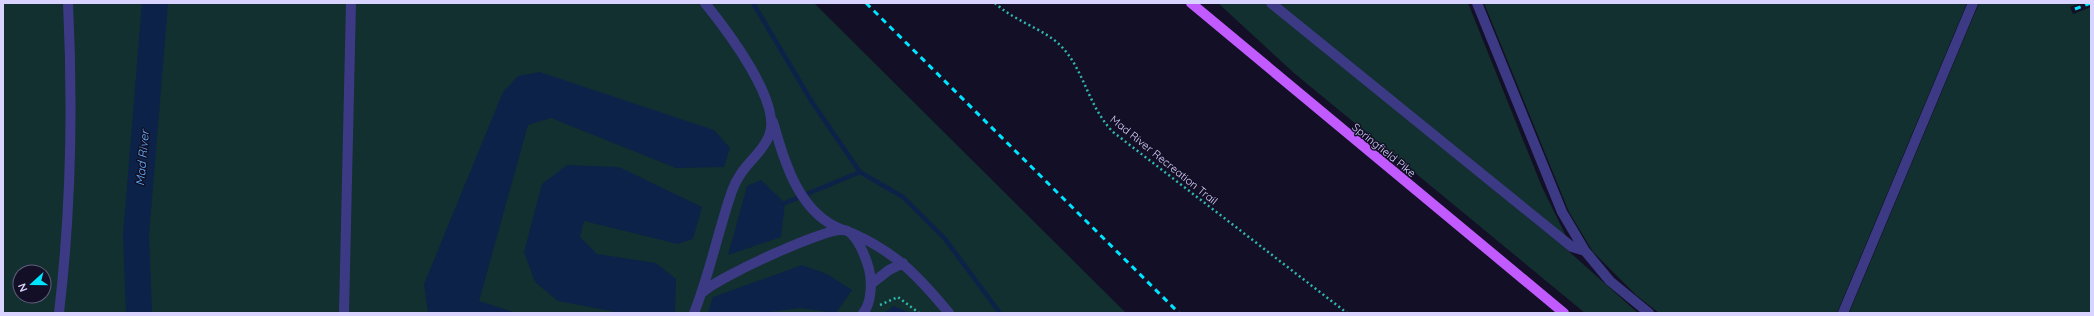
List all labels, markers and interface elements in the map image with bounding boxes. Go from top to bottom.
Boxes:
street label: Mad River Recreation Trail [1107,112,1221,208]
street label: Springfield Pike [1349,120,1419,180]
water label: Mad River [132,128,152,187]
north arrow [12,264,52,304]
text: N [15,281,31,294]

